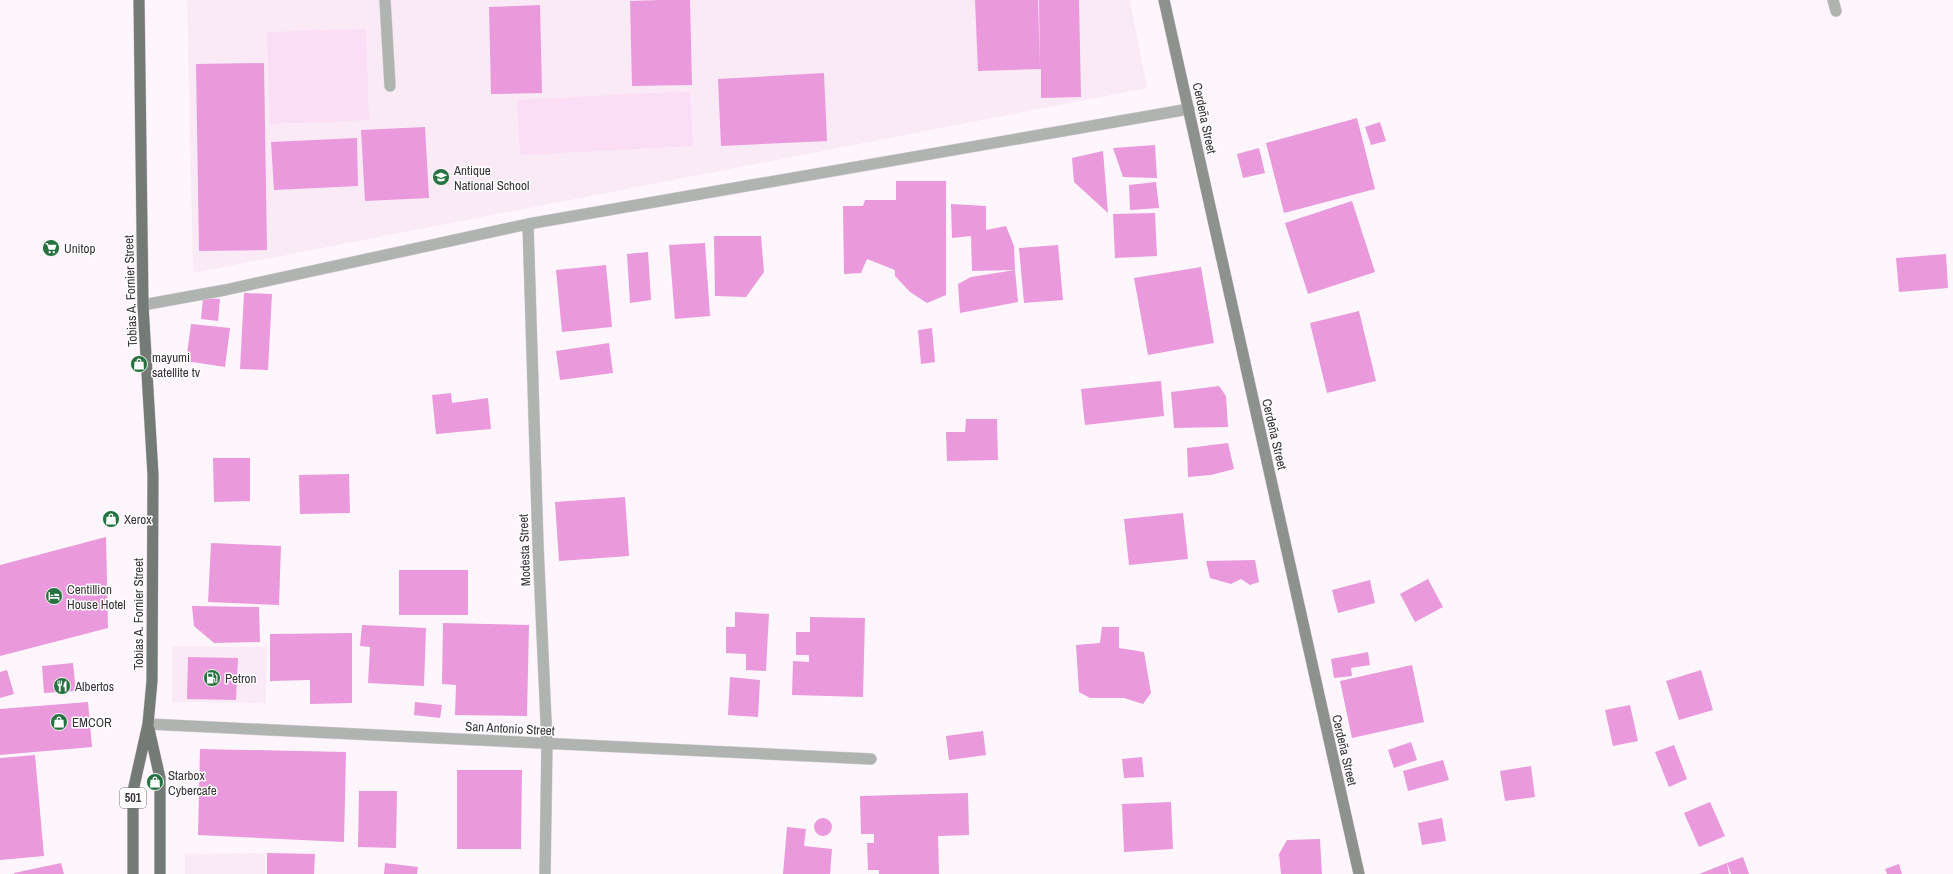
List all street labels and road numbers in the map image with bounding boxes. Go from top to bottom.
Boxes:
street label: Cerdeña Street [1189,81,1220,155]
street label: Tobias A. Fornier Street [120,235,141,347]
street label: Cerdeña Street [1258,397,1291,471]
street label: Modesta Street [515,514,534,586]
street label: Tobias A. Fornier Street [130,558,147,670]
street label: Cerdeña Street [1328,713,1361,787]
street label: San Antonio Street [465,718,555,739]
road number: 501 [120,788,146,808]

